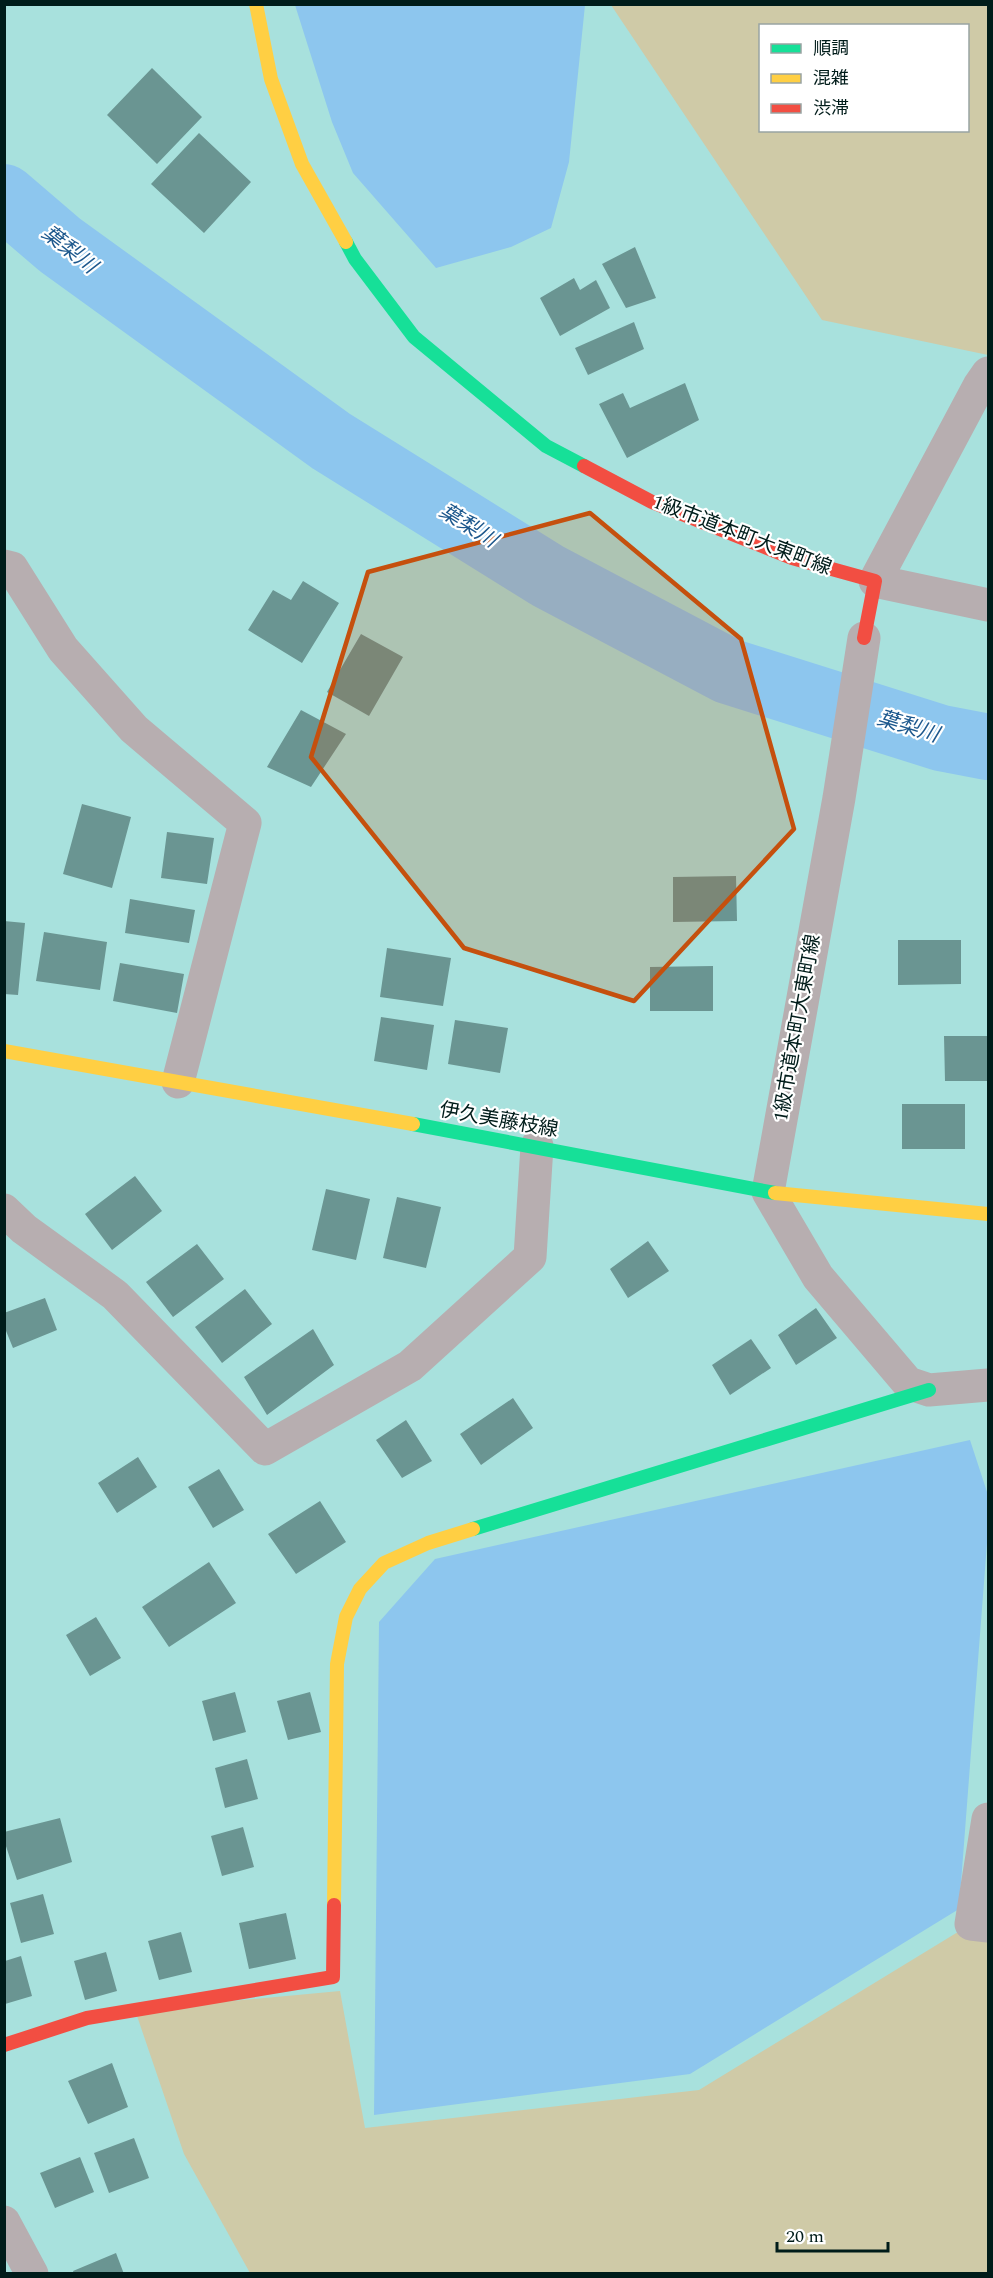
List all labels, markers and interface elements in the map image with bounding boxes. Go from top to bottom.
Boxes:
legend [759,24,969,132]
text: 順調 [813,35,849,62]
text: 混雑 [813,65,849,92]
text: 渋滞 [813,95,849,122]
water label: 葉梨川 [34,218,105,283]
street label: 1級市道本町大東町線 [648,487,836,583]
water label: 葉梨川 [433,496,505,557]
water label: 葉梨川 [873,702,945,752]
street label: 1級市道本町大東町線 [766,932,828,1124]
street label: 伊久美藤枝線 [437,1095,561,1145]
scale bar [777,2215,888,2253]
text: 20 m [786,2223,824,2250]

